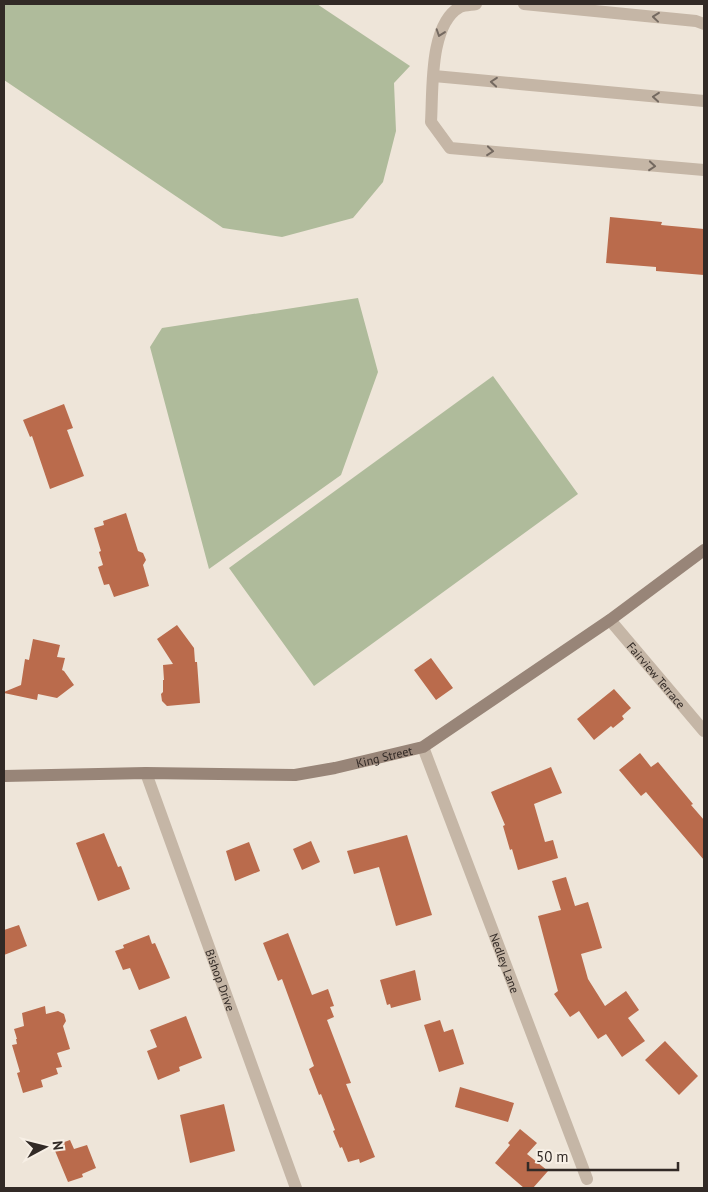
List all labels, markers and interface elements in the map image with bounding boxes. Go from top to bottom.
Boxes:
one-way arrow [652,12,660,23]
one-way arrow [436,28,446,36]
one-way arrow [490,77,498,88]
one-way arrow [651,91,659,102]
one-way arrow [486,146,494,157]
one-way arrow [648,160,656,171]
street label: Fairview Terrace [624,639,689,711]
street label: King Street [354,742,414,770]
street label: Nedley Lane [487,931,523,995]
street label: Bishop Drive [203,947,239,1013]
north arrow [20,1122,70,1172]
text: N [48,1140,67,1151]
scale bar [528,1140,678,1172]
text: 50 m [536,1147,569,1166]

